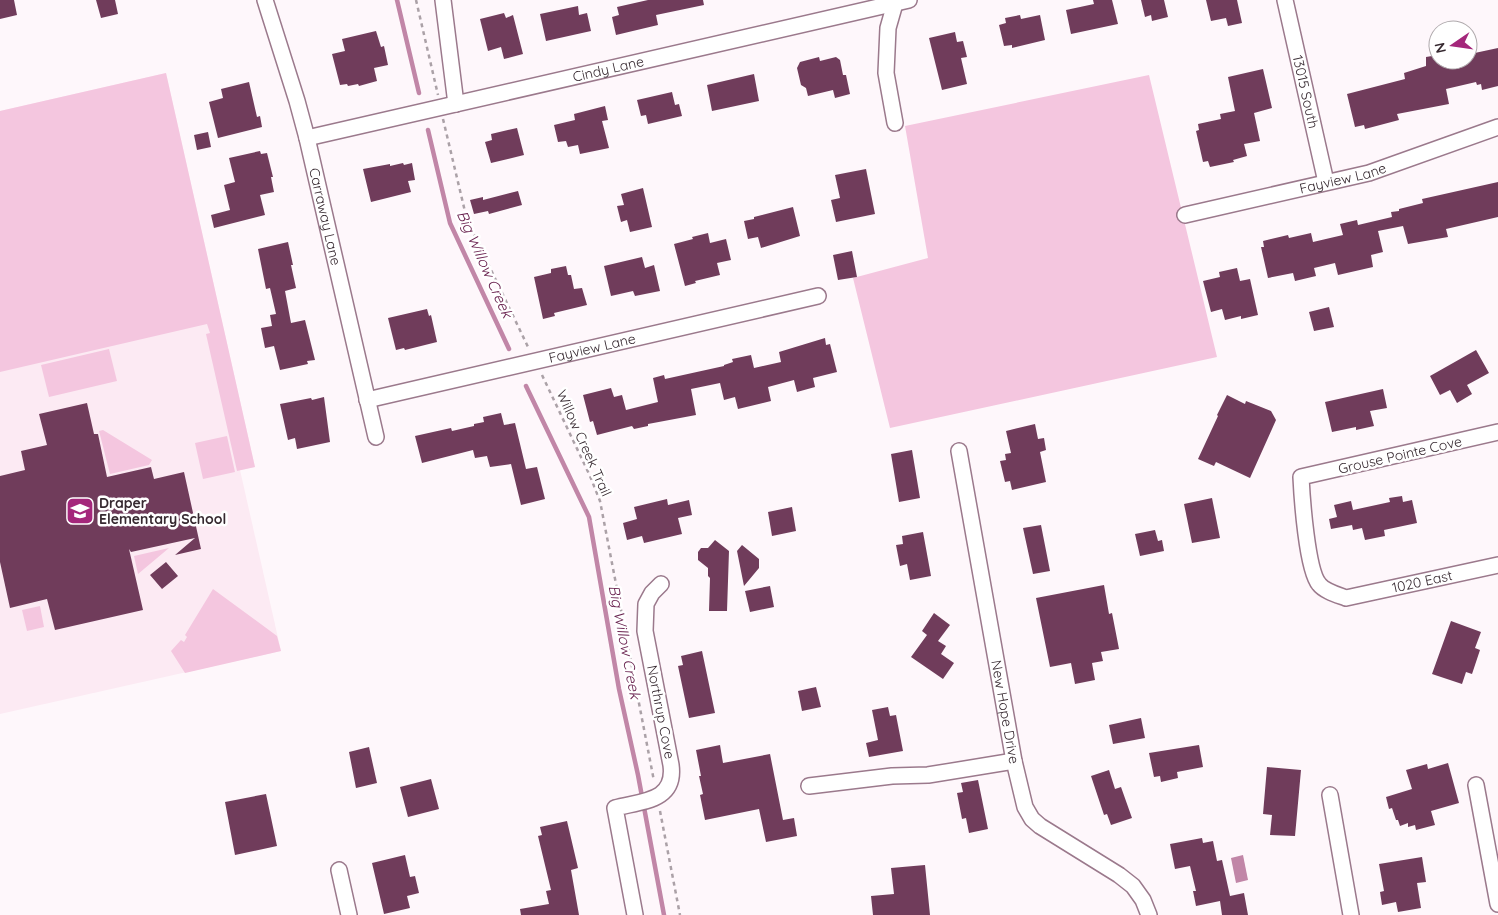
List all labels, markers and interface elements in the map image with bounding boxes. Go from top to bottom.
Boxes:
north arrow [1428,20,1478,70]
text: N [1430,41,1450,55]
street label: Cindy Lane [571,52,646,86]
street label: 13015 South [1289,53,1323,130]
street label: Fayview Lane [1298,159,1389,198]
street label: Carraway Lane [305,166,345,267]
water label: Big Willow Creek [453,207,518,322]
street label: Fayview Lane [547,329,637,367]
street label: Willow Creek Trail [552,387,616,499]
street label: Grouse Pointe Cove [1336,432,1464,478]
place label: Draper Elementary School [99,494,226,528]
school or university icon: Draper Elementary School [65,496,95,526]
street label: 1020 East [1390,566,1454,597]
water label: Big Willow Creek [605,583,646,702]
street label: New Hope Drive [987,659,1023,765]
street label: Northrup Cove [643,664,679,761]

